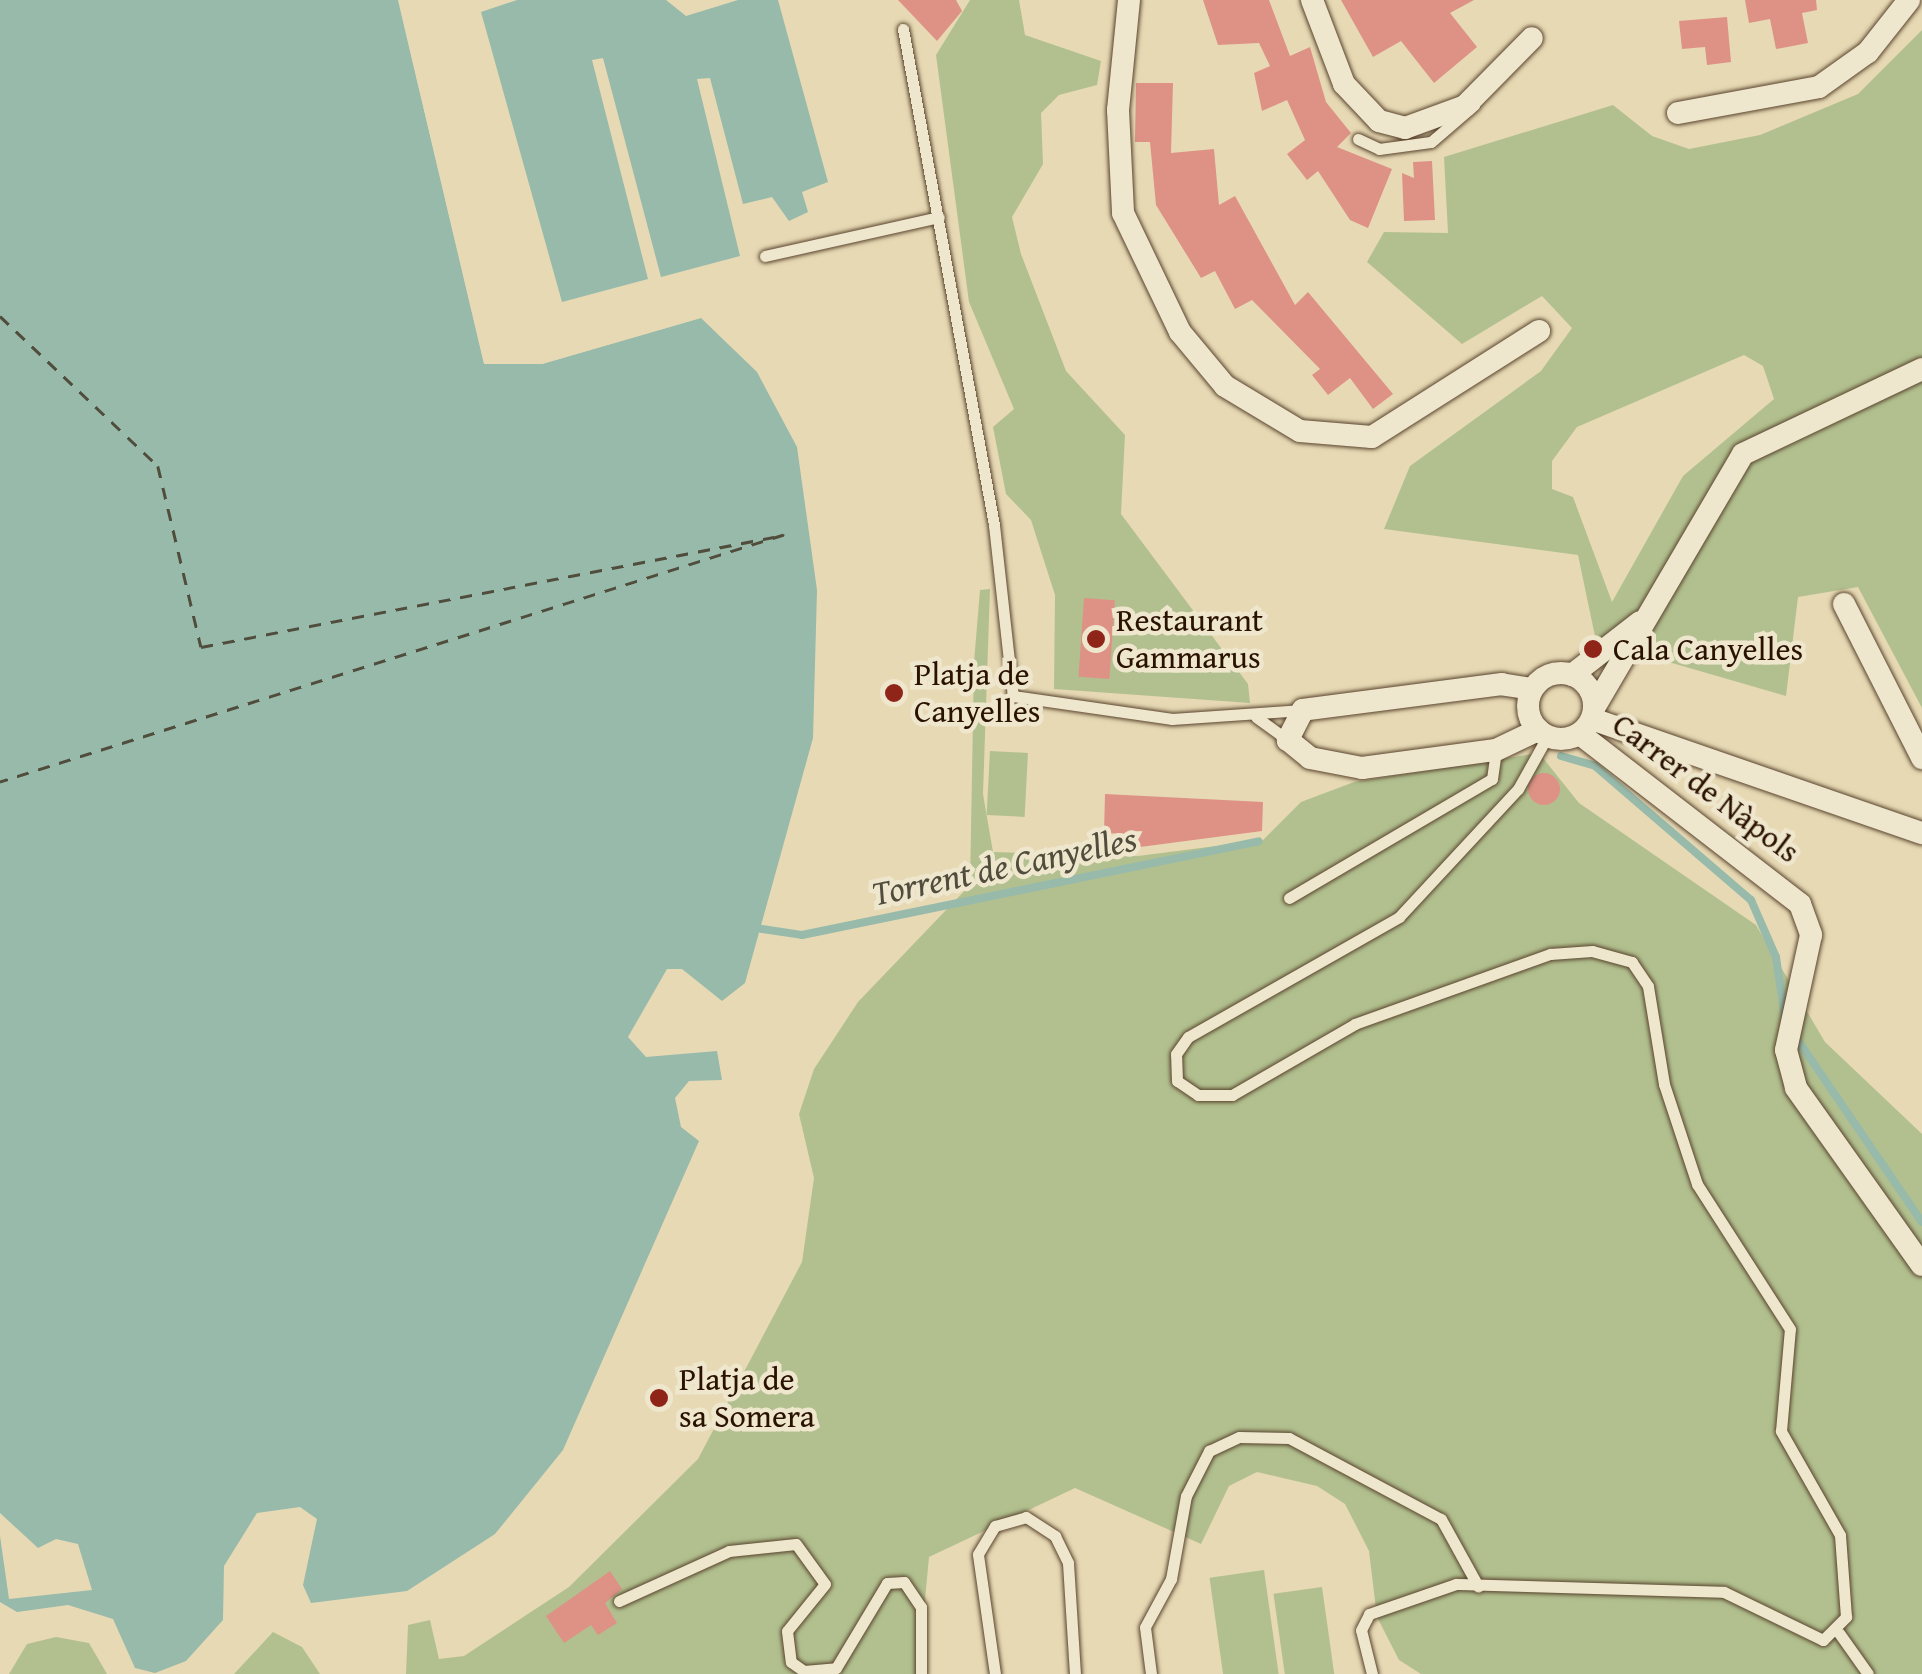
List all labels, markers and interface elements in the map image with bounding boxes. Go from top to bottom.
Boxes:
place label: Restaurant Gammarus [1116,602,1263,677]
marker: Restaurant Gammarus [1085,628,1107,650]
place label: Cala Canyelles [1613,630,1803,668]
marker: Cala Canyelles [1582,638,1604,660]
place label: Platja de Canyelles [914,656,1040,731]
marker: Platja de Canyelles [883,682,905,704]
street label: Carrer de Nàpols [1605,705,1807,871]
water label: Torrent de Canyelles [868,817,1140,915]
place label: Platja de sa Somera [679,1361,815,1436]
marker: Platja de sa Somera [648,1387,670,1409]

